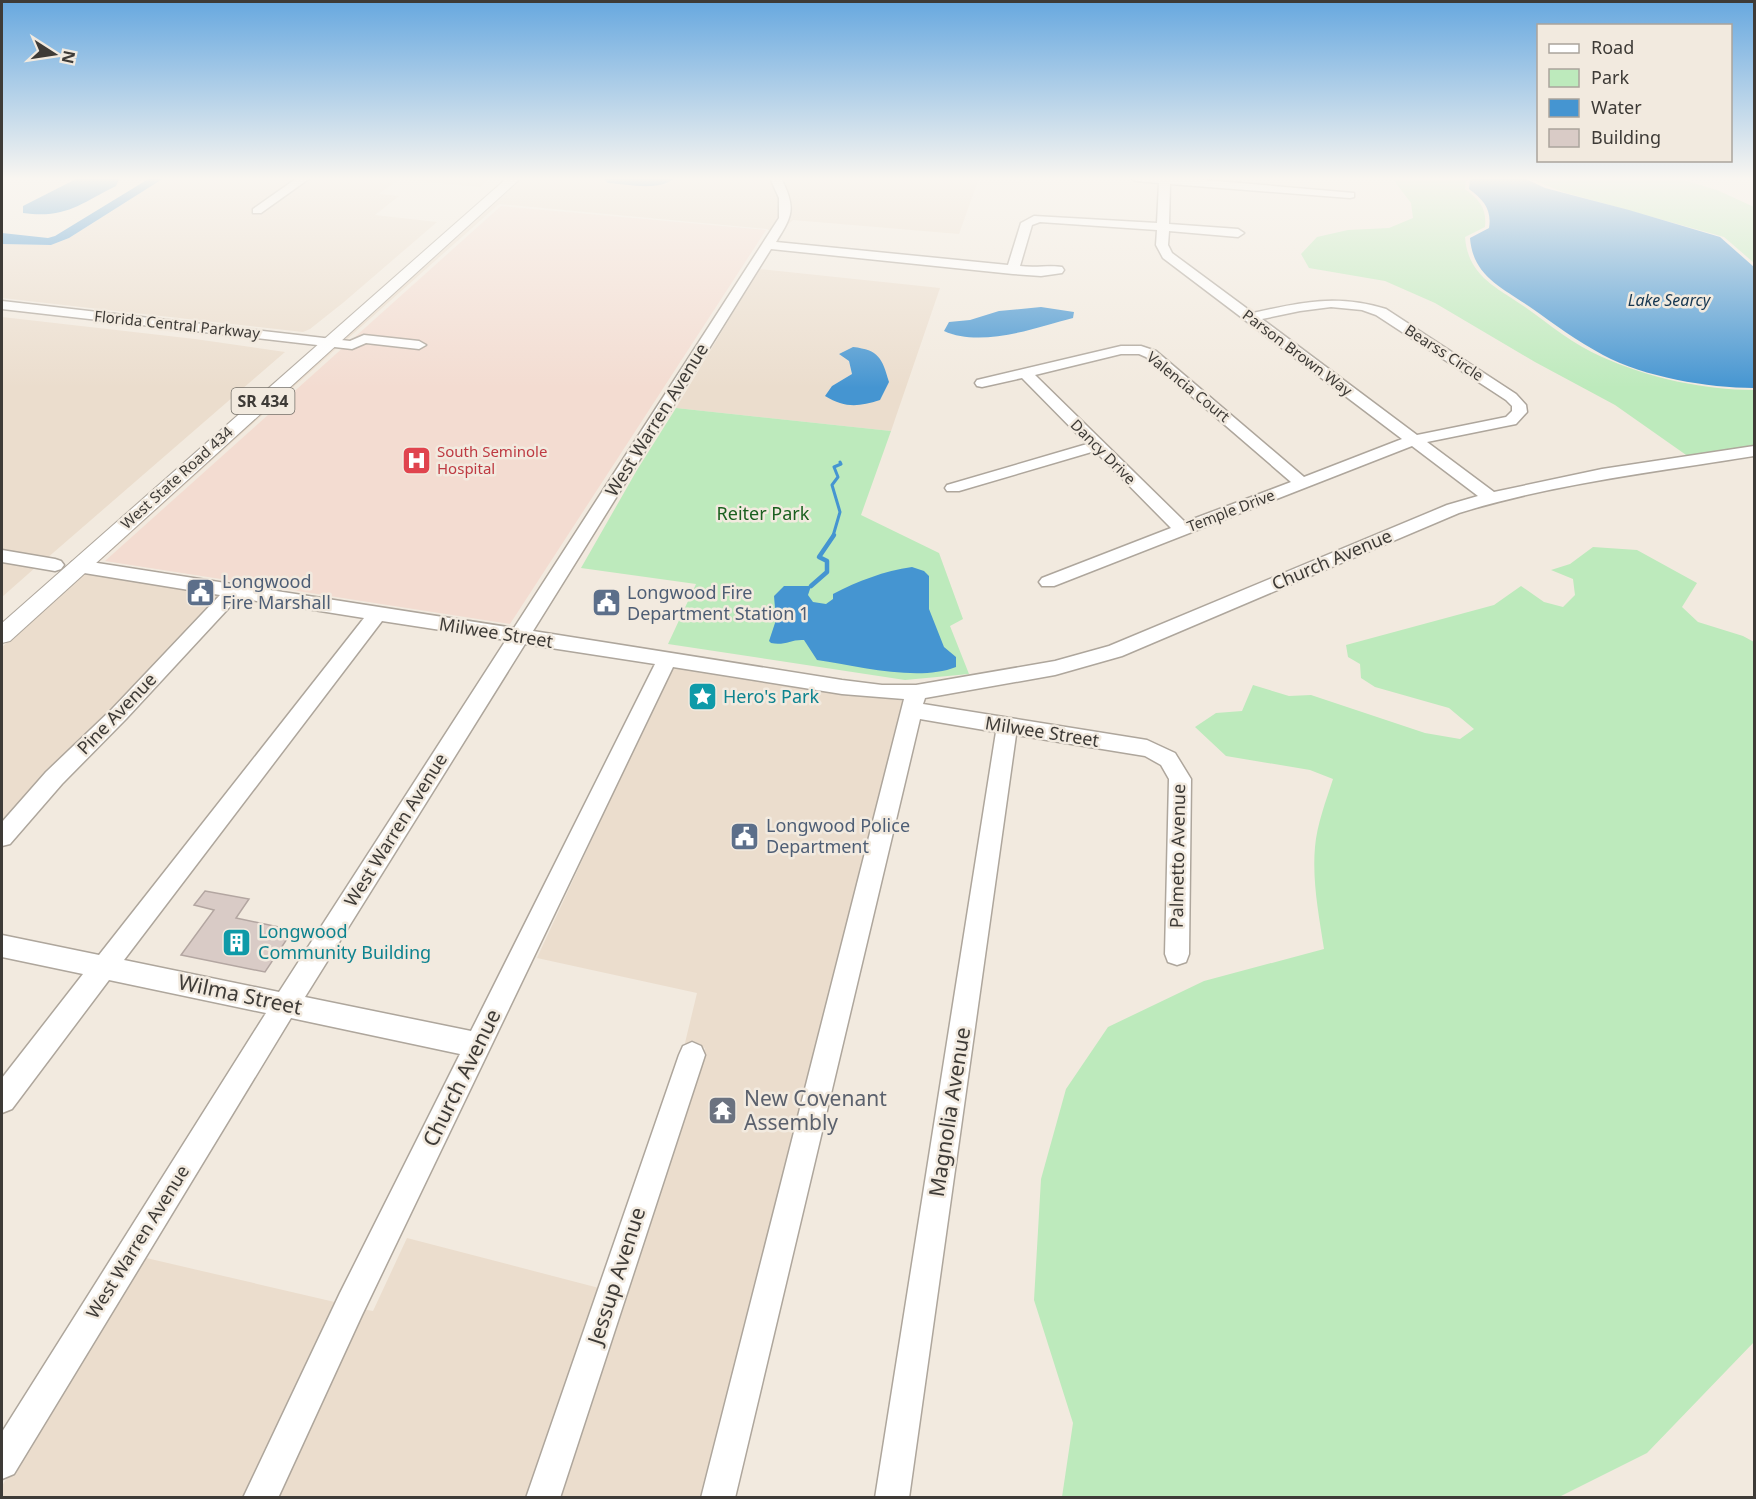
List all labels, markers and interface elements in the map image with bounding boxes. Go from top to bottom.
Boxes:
north arrow [24,24,84,84]
legend [1537,24,1732,162]
text: Road [1591,35,1634,59]
text: N [57,48,81,66]
text: Park [1591,65,1629,89]
text: Water [1591,95,1642,119]
text: Building [1591,125,1661,149]
water label: Lake Searcy [1628,289,1712,311]
street label: Parson Brown Way [1239,304,1357,400]
street label: Florida Central Parkway [93,305,261,343]
street label: Bearss Circle [1401,319,1488,385]
street label: West Warren Avenue [599,338,713,501]
street label: Valencia Court [1143,346,1235,426]
road number: SR 434 [232,388,294,414]
street label: Dancy Drive [1067,414,1141,488]
street label: West State Road 434 [116,421,237,533]
place label: South Seminole Hospital [437,441,547,478]
hospital icon: South Seminole Hospital [400,445,432,477]
street label: Temple Drive [1184,484,1277,536]
park label: Reiter Park [717,501,810,525]
street label: Church Avenue [1268,523,1395,595]
place label: Longwood Fire Marshall [222,569,331,614]
public building icon: Longwood Fire Marshall [185,576,217,608]
place label: Longwood Fire Department Station 1 [627,580,809,625]
public building icon: Longwood Fire Department Station 1 [590,587,622,619]
street label: Milwee Street [437,611,555,653]
street label: Pine Avenue [71,667,161,759]
place icon: Hero's Park [686,681,718,713]
place label: Hero's Park [723,684,820,708]
street label: Milwee Street [983,710,1101,752]
street label: West Warren Avenue [338,748,452,911]
street label: Palmetto Avenue [1164,784,1190,928]
place label: Longwood Police Department [766,813,910,858]
public building icon: Longwood Police Department [729,820,761,852]
place label: Longwood Community Building [258,919,431,964]
building icon: Longwood Community Building [221,926,253,958]
street label: Wilma Street [176,967,305,1021]
street label: Church Avenue [416,1004,507,1151]
street label: Magnolia Avenue [922,1025,976,1199]
place label: New Covenant Assembly [744,1084,887,1136]
temple icon: New Covenant Assembly [707,1095,739,1127]
street label: West Warren Avenue [80,1160,194,1323]
street label: Jessup Avenue [580,1203,651,1350]

